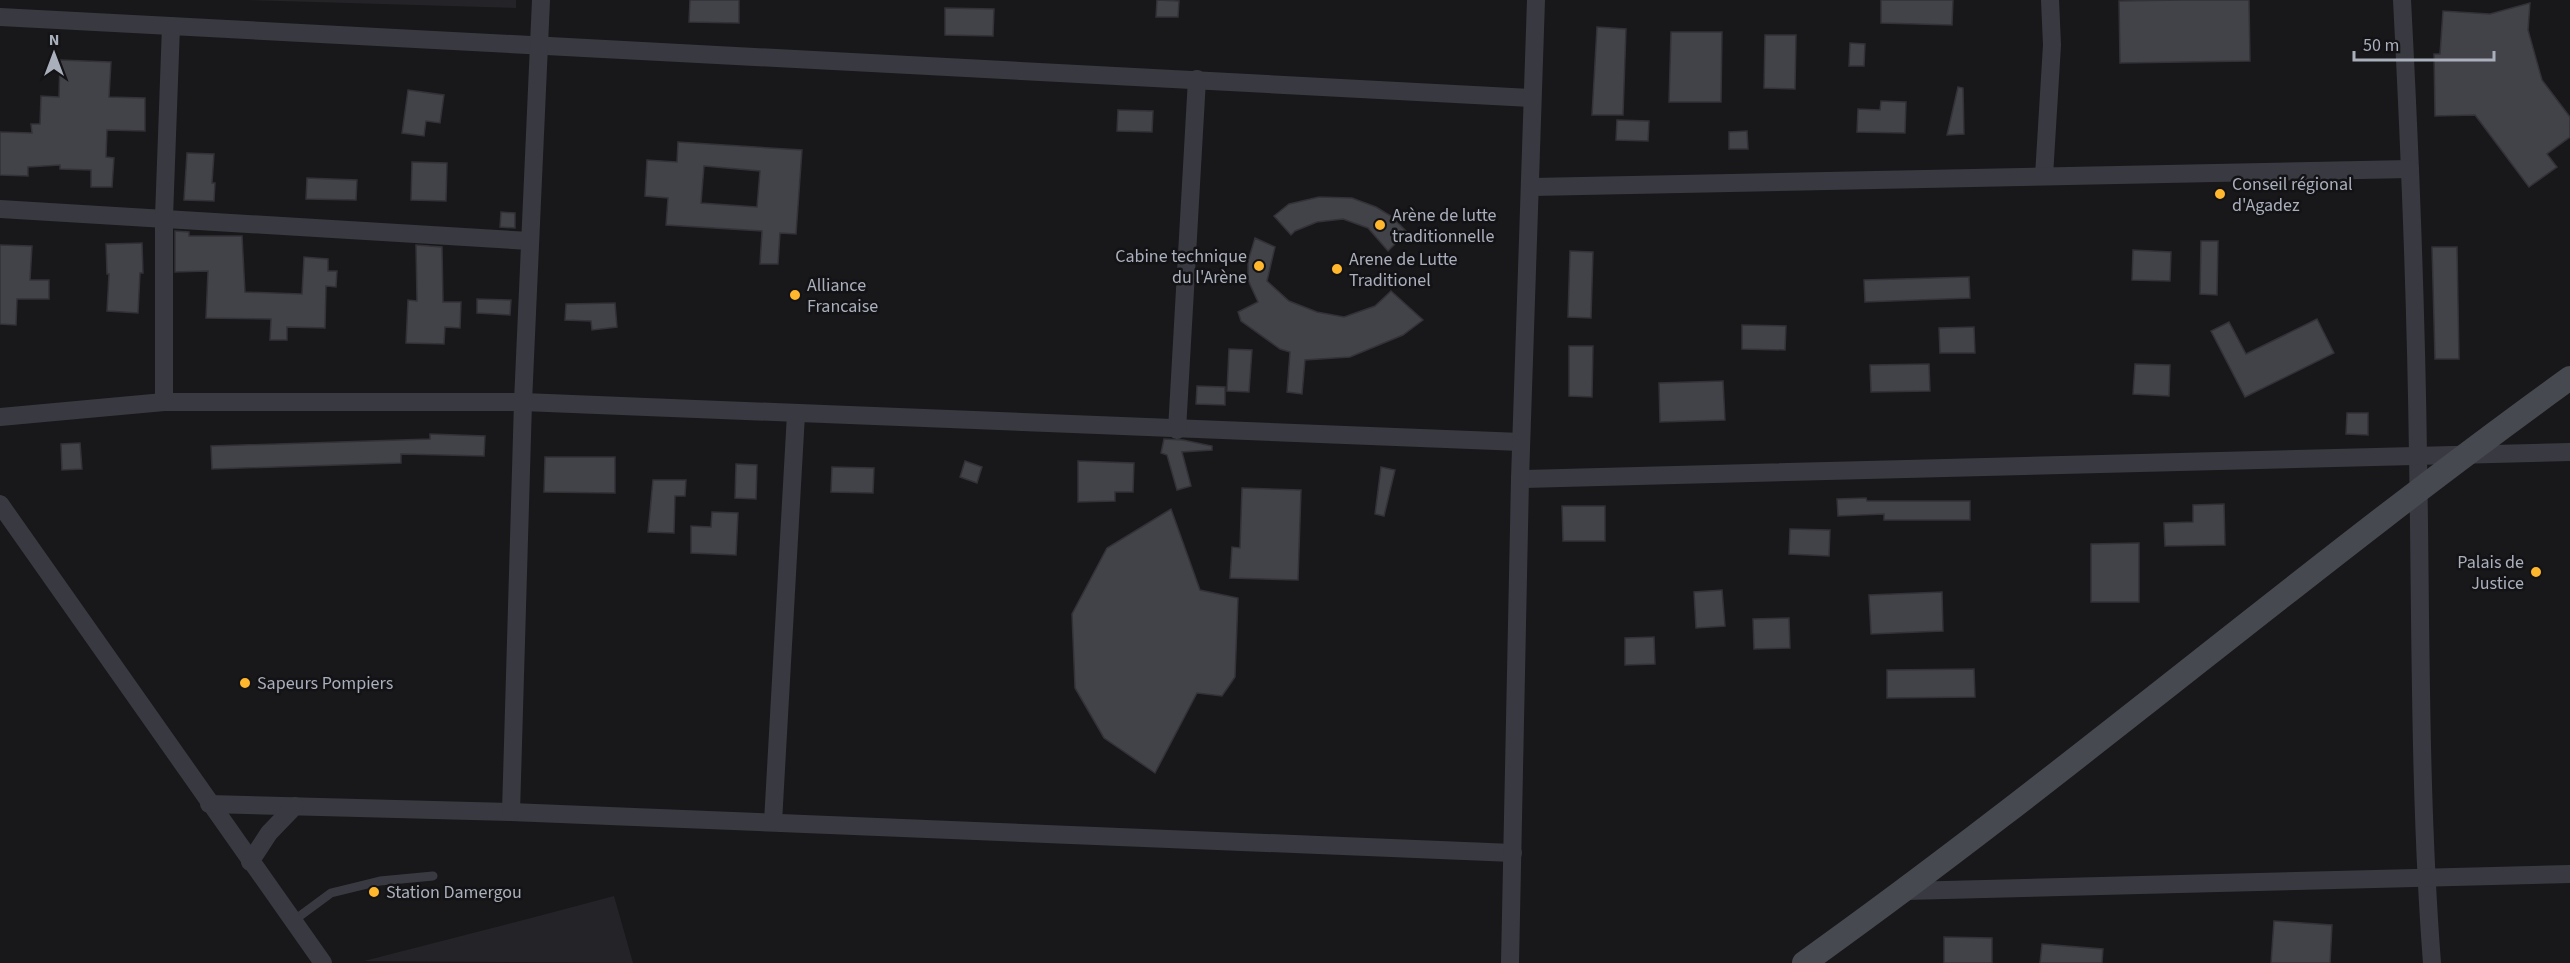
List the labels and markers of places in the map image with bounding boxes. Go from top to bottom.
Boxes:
place label: Conseil régional d'Agadez [2232,172,2353,218]
marker: Conseil régional d'Agadez [2213,187,2227,201]
place label: Arène de lutte traditionnelle [1392,203,1497,249]
marker: Arène de lutte traditionnelle [1373,218,1387,232]
place label: Cabine technique du l'Arène [1115,244,1247,290]
place label: Arene de Lutte Traditionel [1349,247,1458,293]
marker: Cabine technique du l'Arène [1252,259,1266,273]
marker: Arene de Lutte Traditionel [1330,262,1344,276]
place label: Alliance Francaise [807,273,878,319]
marker: Alliance Francaise [788,288,802,302]
place label: Palais de Justice [2457,550,2524,596]
marker: Palais de Justice [2529,565,2543,579]
place label: Sapeurs Pompiers [257,671,393,696]
marker: Sapeurs Pompiers [238,676,252,690]
place label: Station Damergou [386,880,522,905]
marker: Station Damergou [367,885,381,899]

